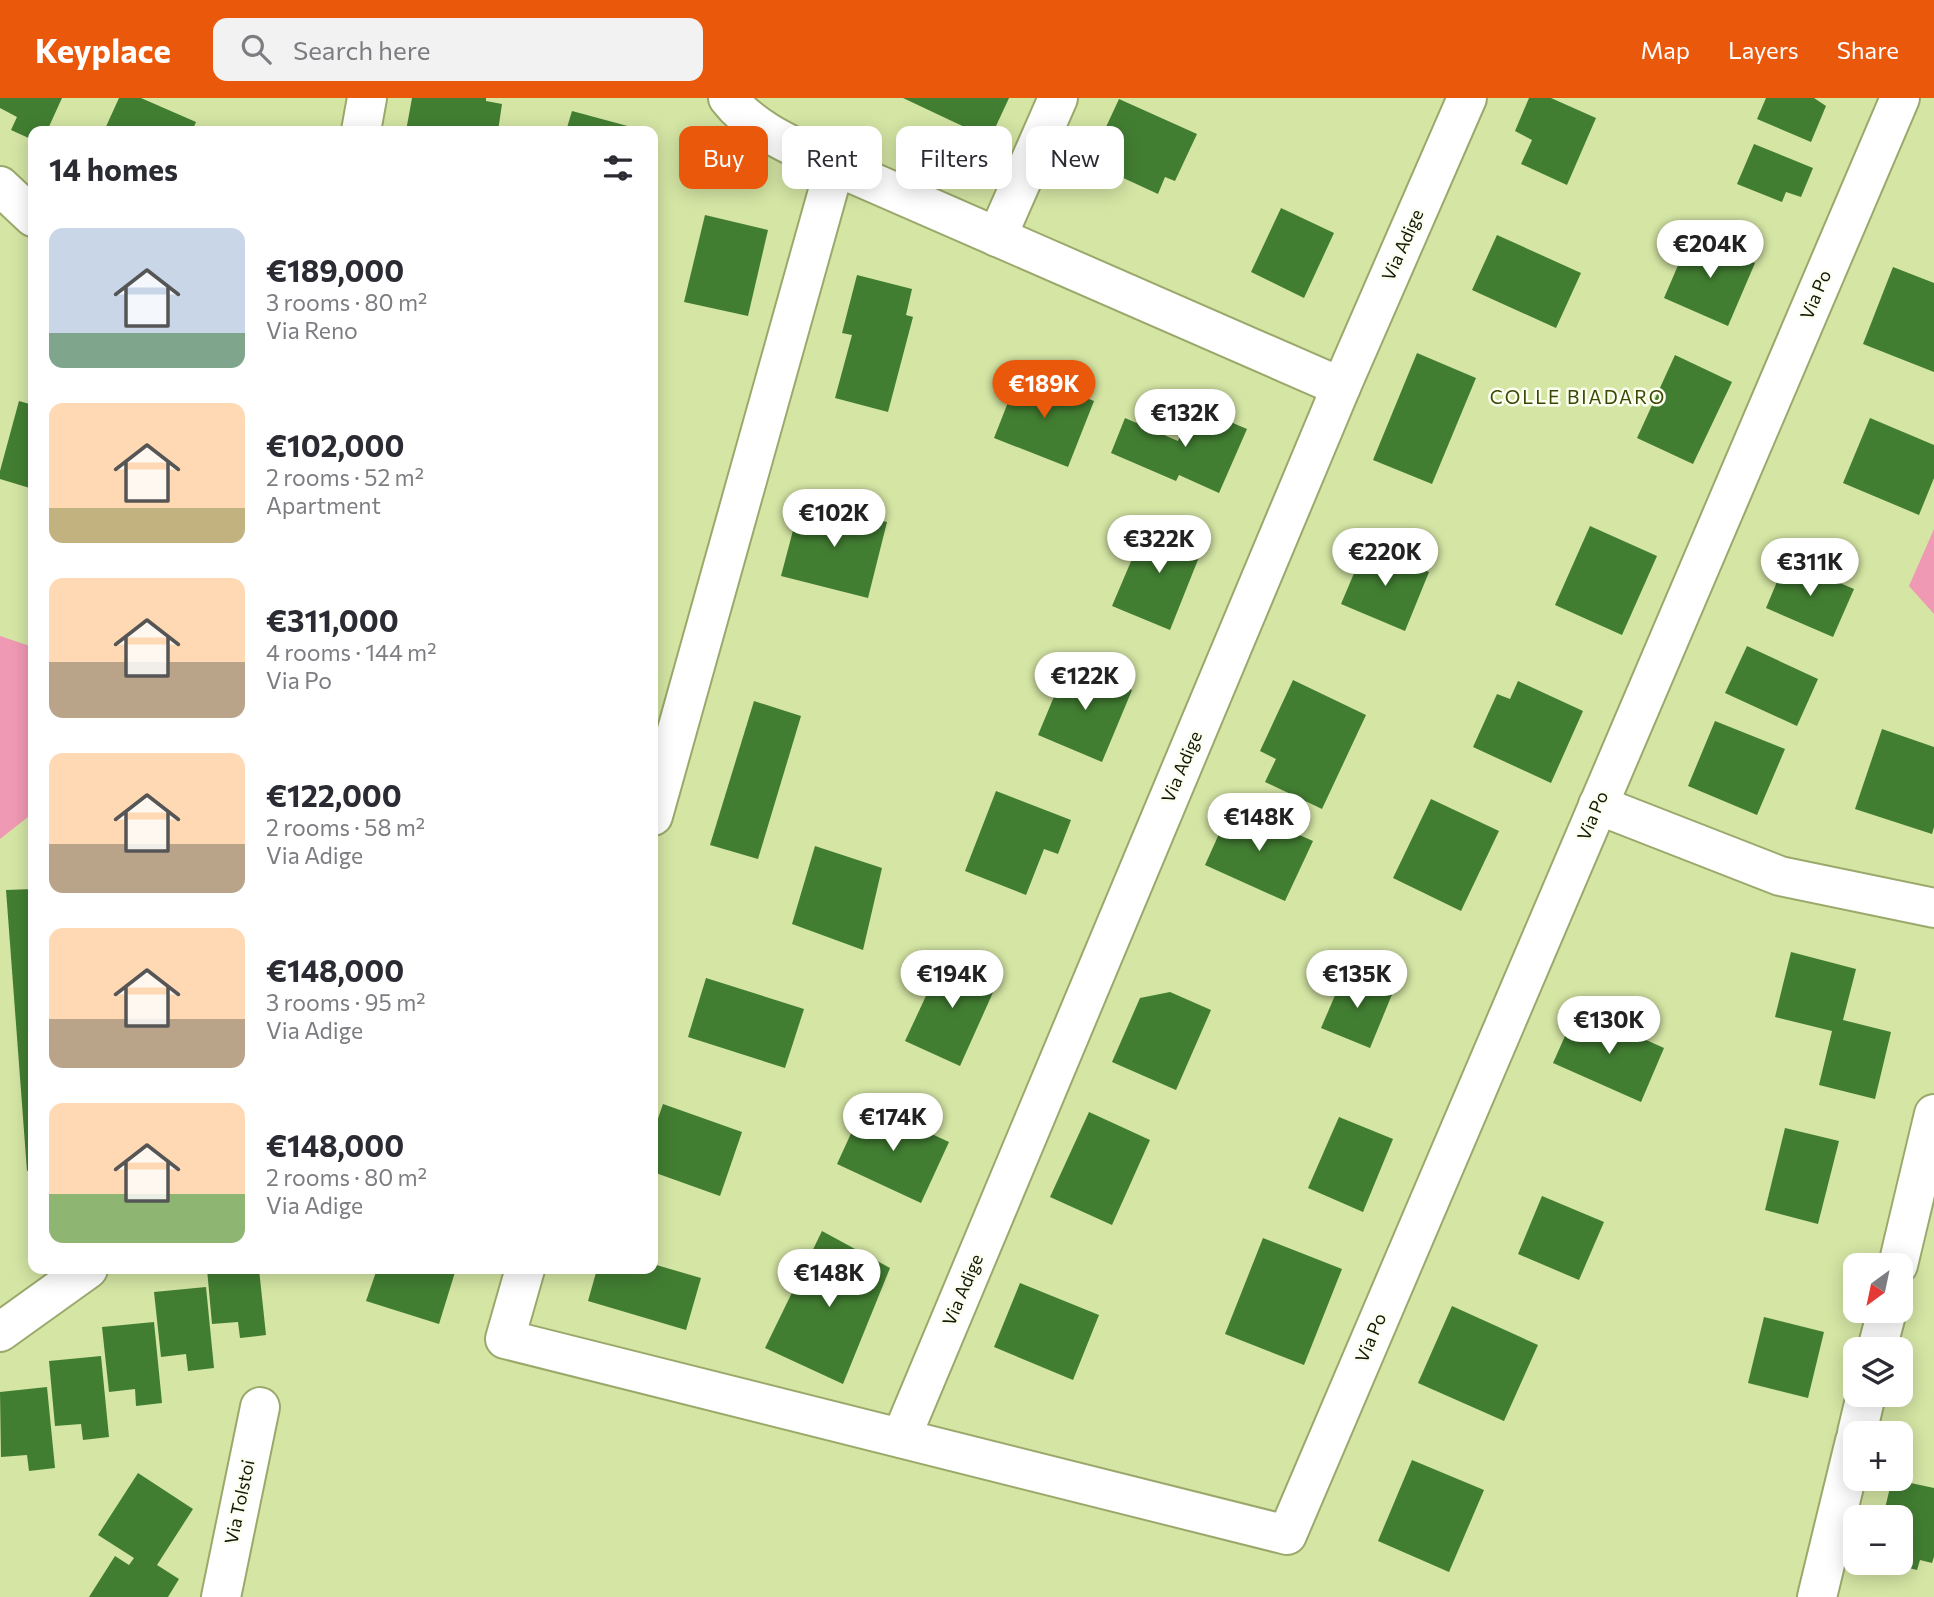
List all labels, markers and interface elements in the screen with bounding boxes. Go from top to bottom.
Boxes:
search box [213,18,703,81]
text: Keyplace [35,29,171,70]
icon: search [237,30,275,68]
text: Search here [293,34,430,65]
text: Map [1641,35,1690,64]
text: Layers [1728,35,1799,64]
text: Share [1837,35,1899,64]
chip: Buy [679,126,768,189]
chip: Rent [782,126,882,189]
chip: Filters [896,126,1012,189]
chip: New [1026,126,1124,189]
icon: filters [599,149,637,187]
text: 14 homes [49,150,178,187]
street label: Via Adige [1377,205,1428,284]
pin: €204K [1661,220,1759,280]
text: €204K [1673,229,1747,257]
text: €189,000 [266,251,404,288]
icon: home [105,256,189,340]
street label: Via Po [1795,267,1835,323]
text: 3 rooms · 80 m² [266,288,427,316]
text: Via Reno [266,316,358,344]
pin: €189K [995,360,1093,420]
text: €189K [1008,369,1080,397]
district label: COLLE BIADARO [1490,385,1666,408]
pin: €132K [1136,390,1234,449]
text: €132K [1150,398,1220,426]
text: €102,000 [266,426,404,463]
icon: home [105,431,189,515]
text: 2 rooms · 52 m² [266,463,424,491]
pin: €102K [785,490,883,549]
text: Apartment [266,491,381,519]
text: €102K [799,498,869,526]
pin: €322K [1110,516,1208,575]
text: €322K [1123,524,1195,552]
pin: €220K [1336,528,1434,588]
text: €220K [1348,537,1422,565]
pin: €311K [1761,538,1859,598]
text: €311K [1777,547,1843,575]
text: €311,000 [266,601,399,638]
icon: home [105,606,189,690]
text: 4 rooms · 144 m² [266,638,436,666]
pin: €122K [1036,652,1134,712]
text: €122K [1051,661,1119,689]
text: Via Po [266,666,332,694]
street label: Via Adige [1156,727,1206,806]
text: €122,000 [266,776,402,813]
icon: home [105,781,189,865]
street label: Via Po [1572,788,1612,844]
pin: €148K [1210,794,1308,853]
text: €148K [1223,802,1295,830]
text: 2 rooms · 58 m² [266,813,425,841]
text: Via Adige [266,841,363,869]
pin: €194K [903,950,1001,1010]
pin: €135K [1308,950,1406,1010]
text: €148,000 [266,951,404,988]
icon: home [105,956,189,1040]
text: €194K [917,959,987,987]
text: €135K [1322,959,1392,987]
text: 3 rooms · 95 m² [266,988,425,1016]
pin: €130K [1560,996,1658,1056]
text: €130K [1573,1005,1645,1033]
text: Via Adige [266,1016,363,1044]
pin: €174K [844,1094,942,1153]
text: €174K [859,1102,927,1130]
text: €148,000 [266,1126,404,1163]
icon: home [105,1131,189,1215]
text: 2 rooms · 80 m² [266,1163,427,1191]
text: Via Adige [266,1191,363,1219]
pin: €148K [780,1250,878,1309]
street label: Via Adige [937,1250,987,1329]
north arrow [1843,1253,1913,1323]
map controls [1843,1253,1913,1575]
text: €148K [793,1258,865,1286]
street label: Via Po [1350,1310,1390,1366]
button: layers [1843,1337,1913,1407]
button: + [1843,1421,1913,1491]
street label: Via Tolstoi [219,1457,259,1546]
button: − [1843,1505,1913,1575]

